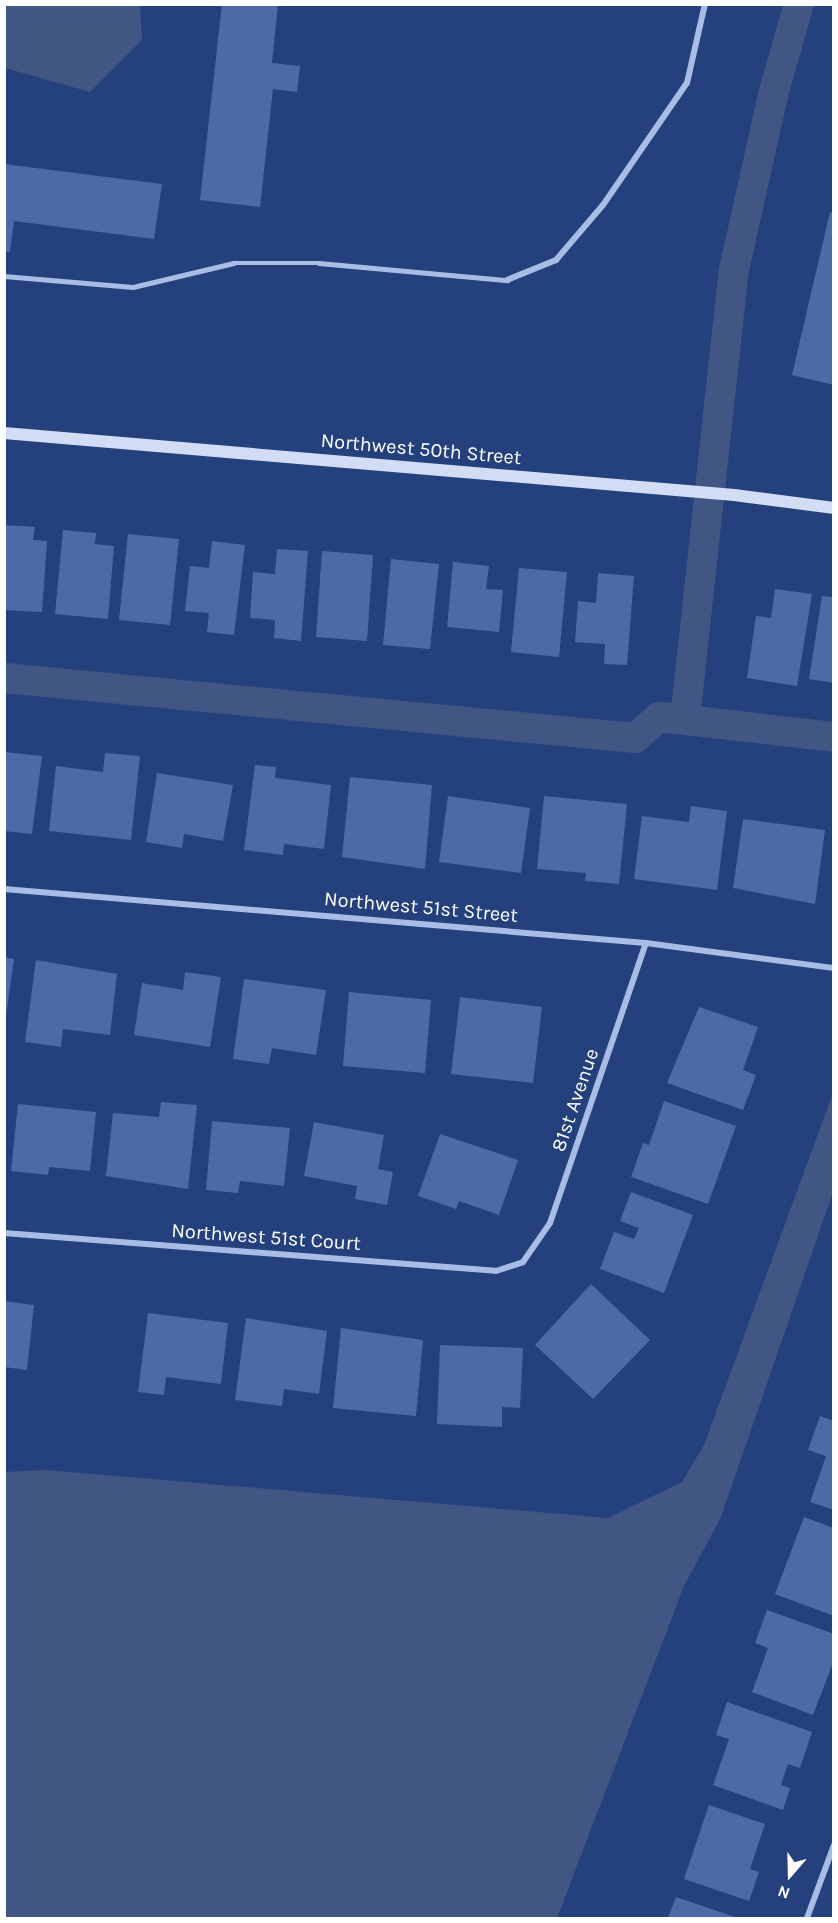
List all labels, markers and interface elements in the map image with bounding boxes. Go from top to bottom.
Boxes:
street label: Northwest 50th Street [320,428,522,470]
street label: Northwest 51st Street [323,887,519,927]
street label: 81st Avenue [546,1045,604,1155]
street label: Northwest 51st Court [171,1218,361,1256]
north arrow [760,1845,820,1905]
text: N [775,1881,792,1903]

